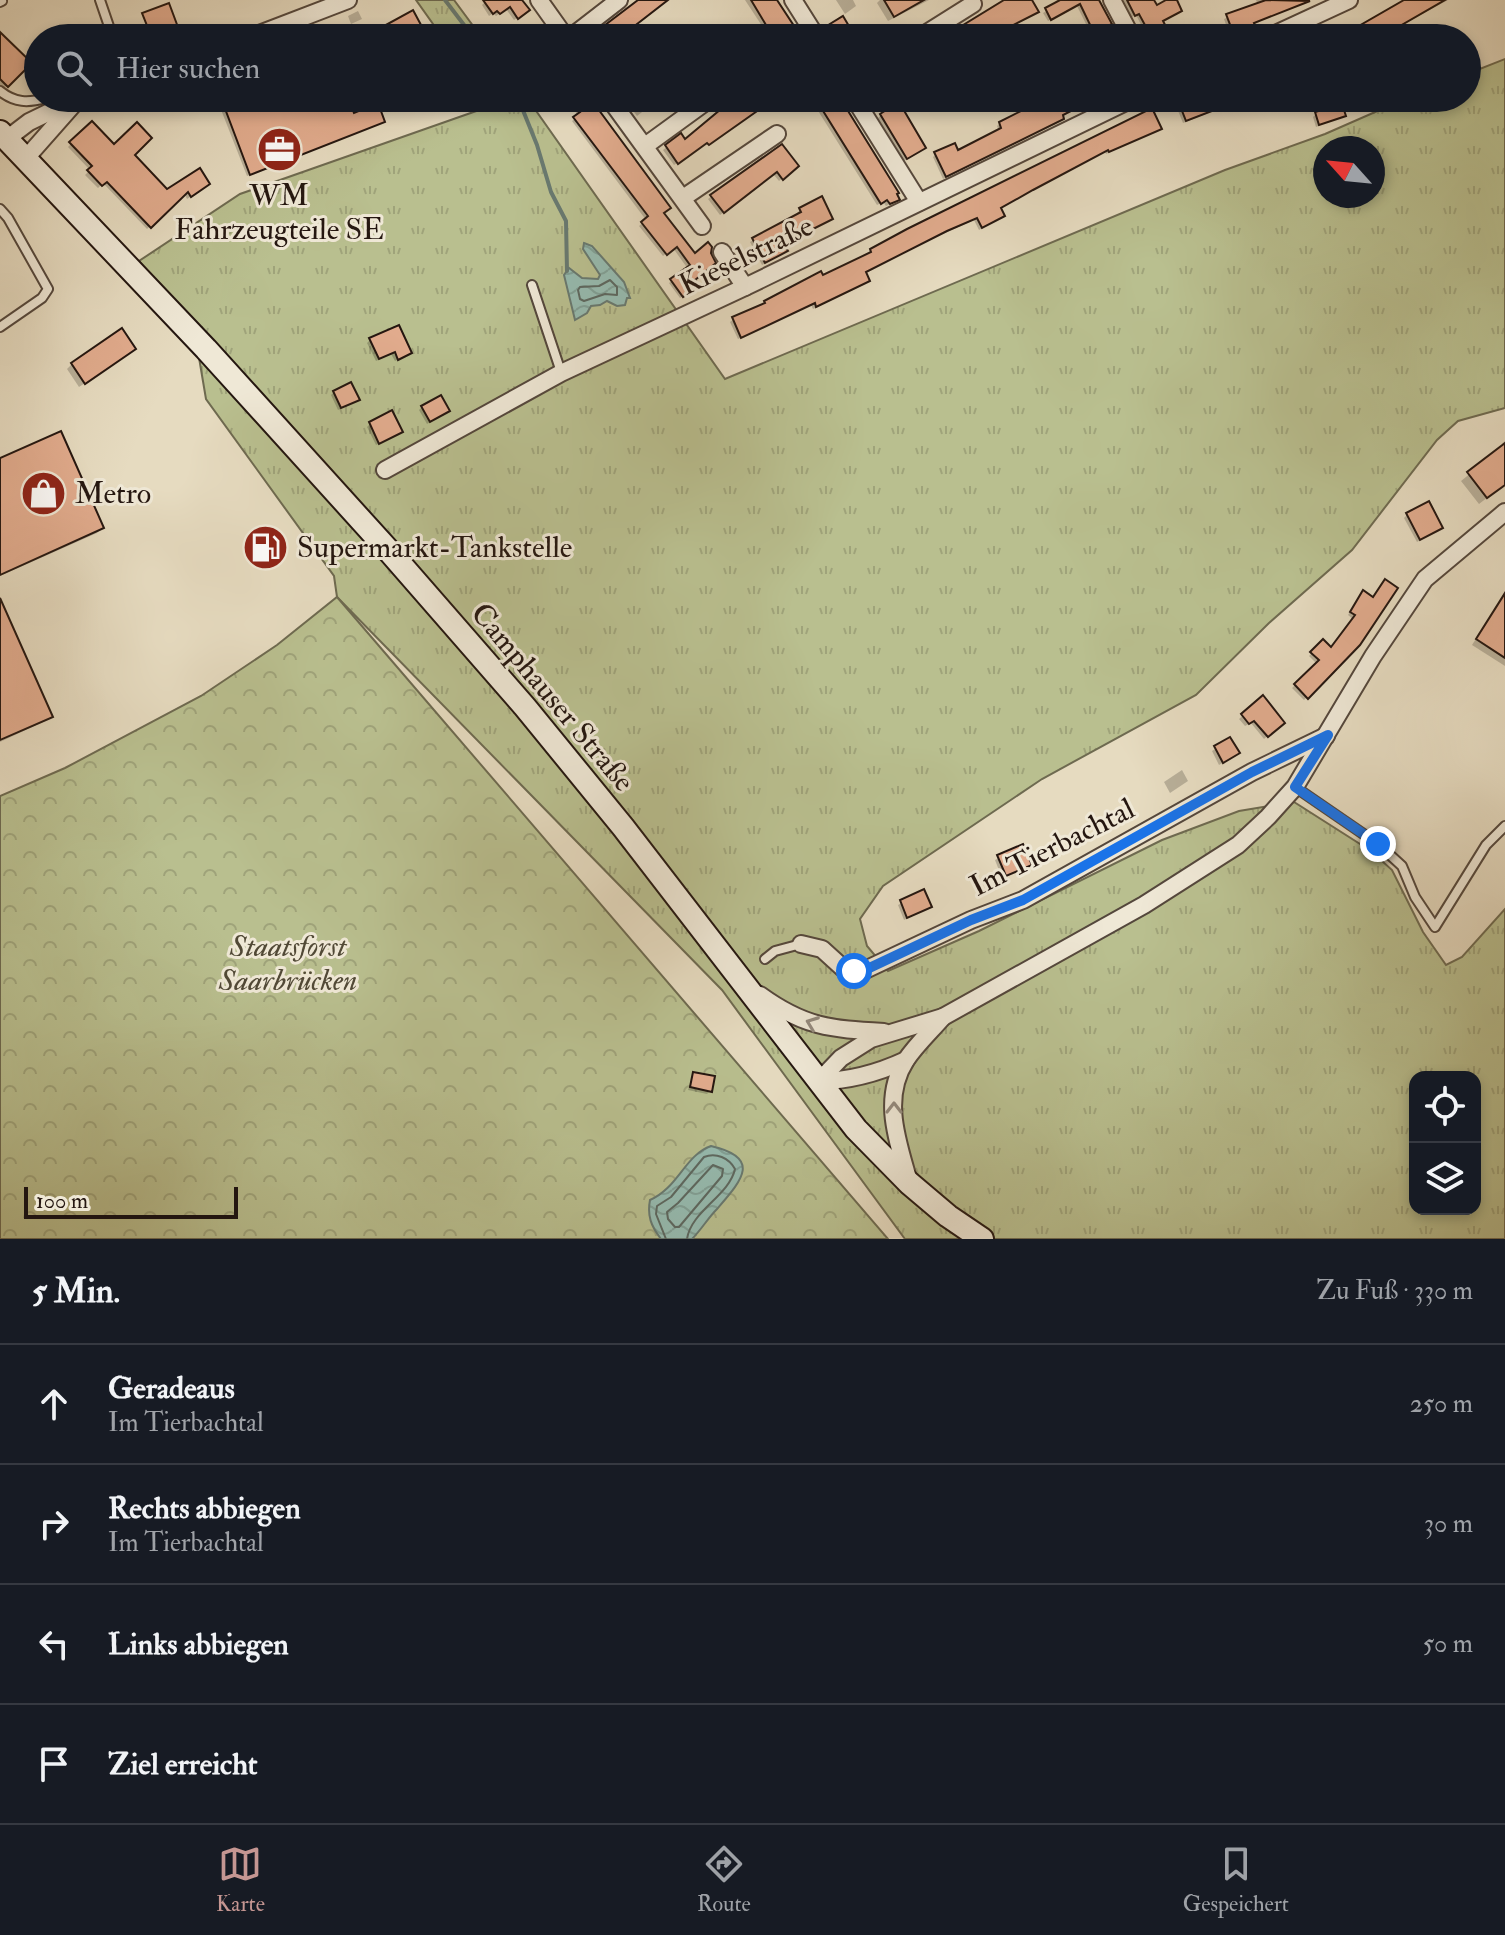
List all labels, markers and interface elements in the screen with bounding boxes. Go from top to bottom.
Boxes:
search box [24,24,1481,112]
icon: search [52,46,96,90]
text: Hier suchen [116,50,260,87]
office icon: WM Fahrzeugteile SE [255,125,303,173]
north arrow [1313,136,1385,208]
place label: WM Fahrzeugteile SE [174,177,384,248]
street label: Kieselstraße [673,207,819,304]
shop icon: Metro [20,469,68,517]
place label: Metro [75,475,151,512]
fuel station icon: Supermarkt-Tankstelle [242,523,290,571]
place label: Supermarkt-Tankstelle [297,529,572,566]
street label: Camphauser Straße [463,595,642,799]
street label: Im Tierbachtal [964,790,1141,905]
route end [1360,826,1396,862]
park label: Staatsforst Saarbrücken [218,928,357,999]
route start [836,953,872,989]
one-way arrow [806,1016,820,1033]
map controls [1409,1071,1481,1215]
button: locate [1409,1071,1481,1143]
one-way arrow [885,1101,903,1113]
button: layers [1409,1143,1481,1215]
scale bar [24,1183,238,1219]
text: 100 m [36,1187,88,1215]
text: 5 Min. [32,1270,120,1313]
text: Zu Fuß · 330 m [1316,1275,1473,1307]
text: Geradeaus [108,1370,235,1407]
icon: ahead [32,1382,76,1426]
text: 250 m [1410,1388,1473,1420]
text: Im Tierbachtal [108,1407,264,1439]
text: Rechts abbiegen [108,1490,301,1527]
icon: right [32,1502,76,1546]
text: 30 m [1424,1508,1473,1540]
text: Im Tierbachtal [108,1527,264,1559]
icon: left [32,1622,76,1666]
text: Links abbiegen [108,1626,289,1663]
text: 50 m [1423,1628,1473,1660]
icon: arrive [32,1742,76,1786]
text: Ziel erreicht [108,1746,257,1783]
tab: Karte [216,1842,265,1918]
tab: Route [697,1842,751,1918]
tab: Gespeichert [1183,1842,1289,1918]

